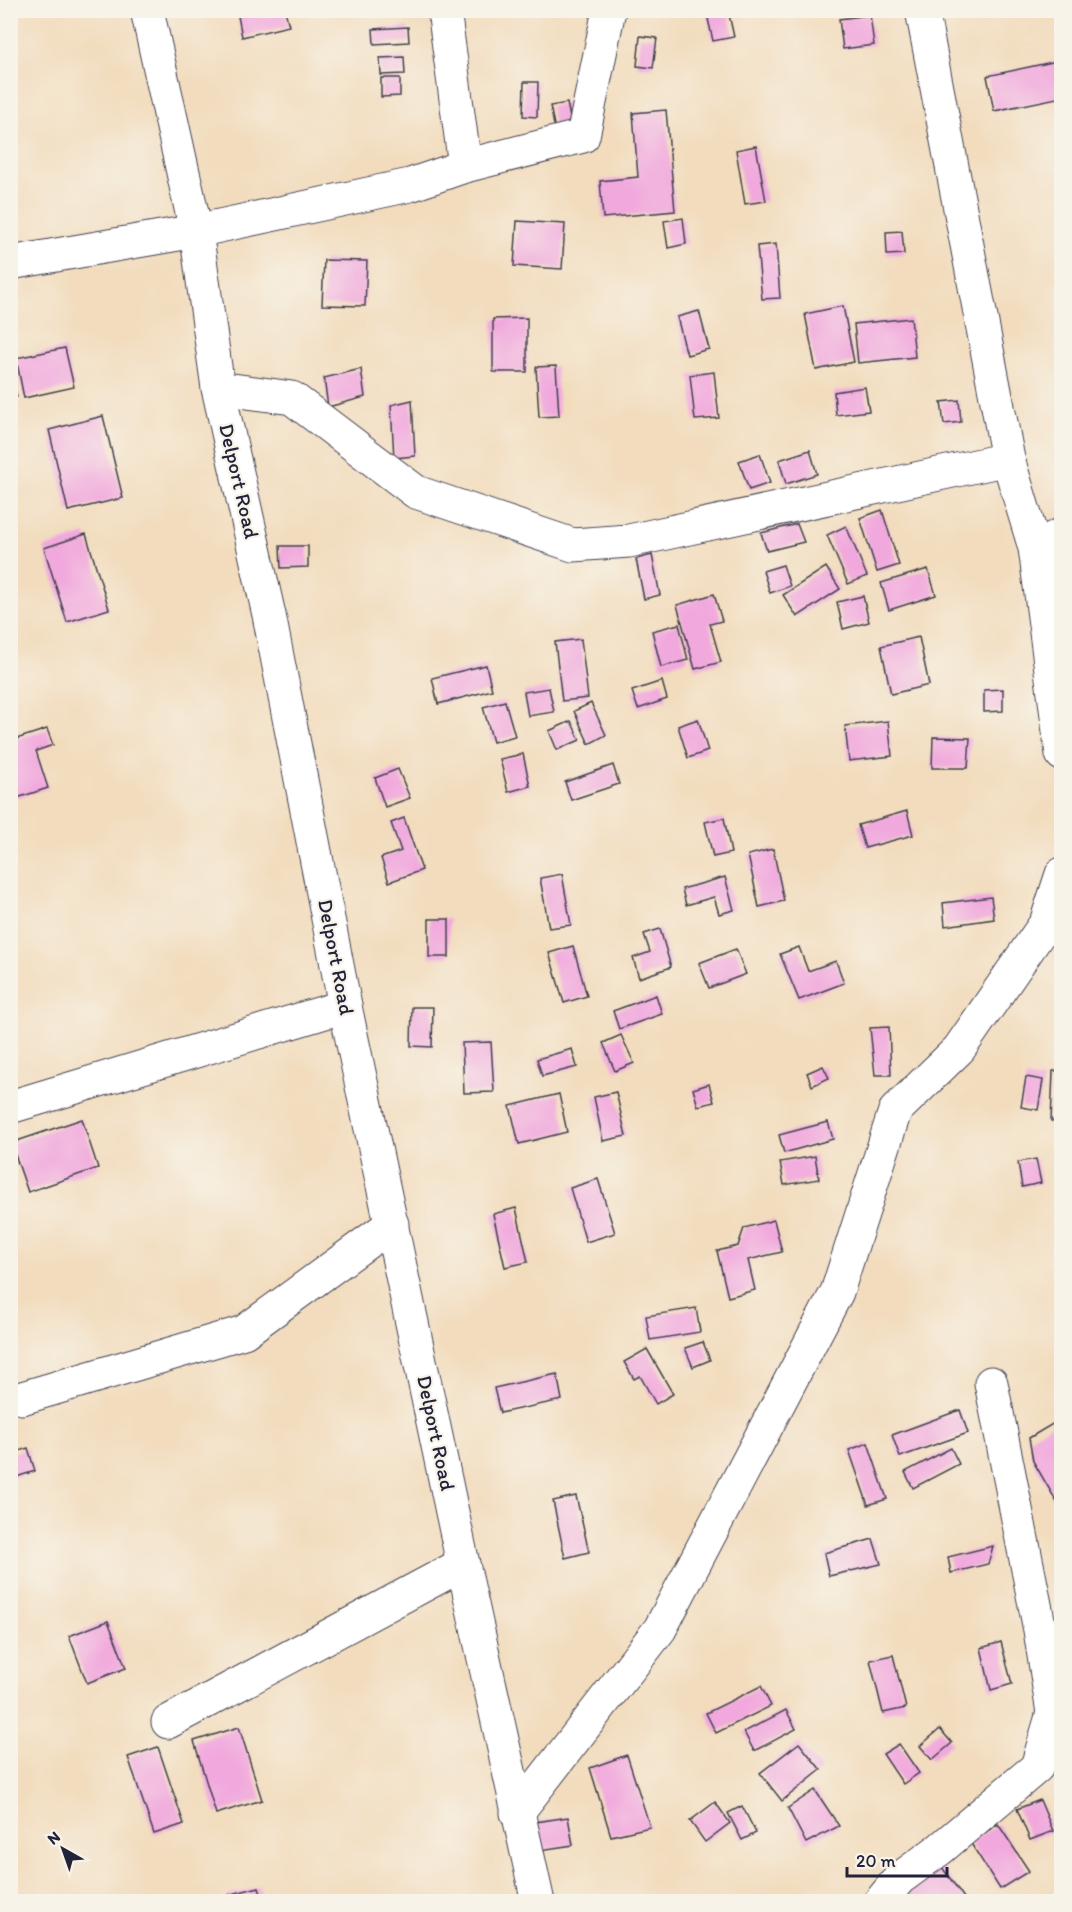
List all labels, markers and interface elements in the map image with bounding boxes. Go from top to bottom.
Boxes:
street label: Delport Road [214,421,265,541]
street label: Delport Road [313,897,360,1017]
street label: Delport Road [412,1373,461,1493]
north arrow [33,1819,93,1879]
text: N [43,1827,64,1849]
scale bar [847,1840,948,1878]
text: 20 m [856,1850,896,1872]

